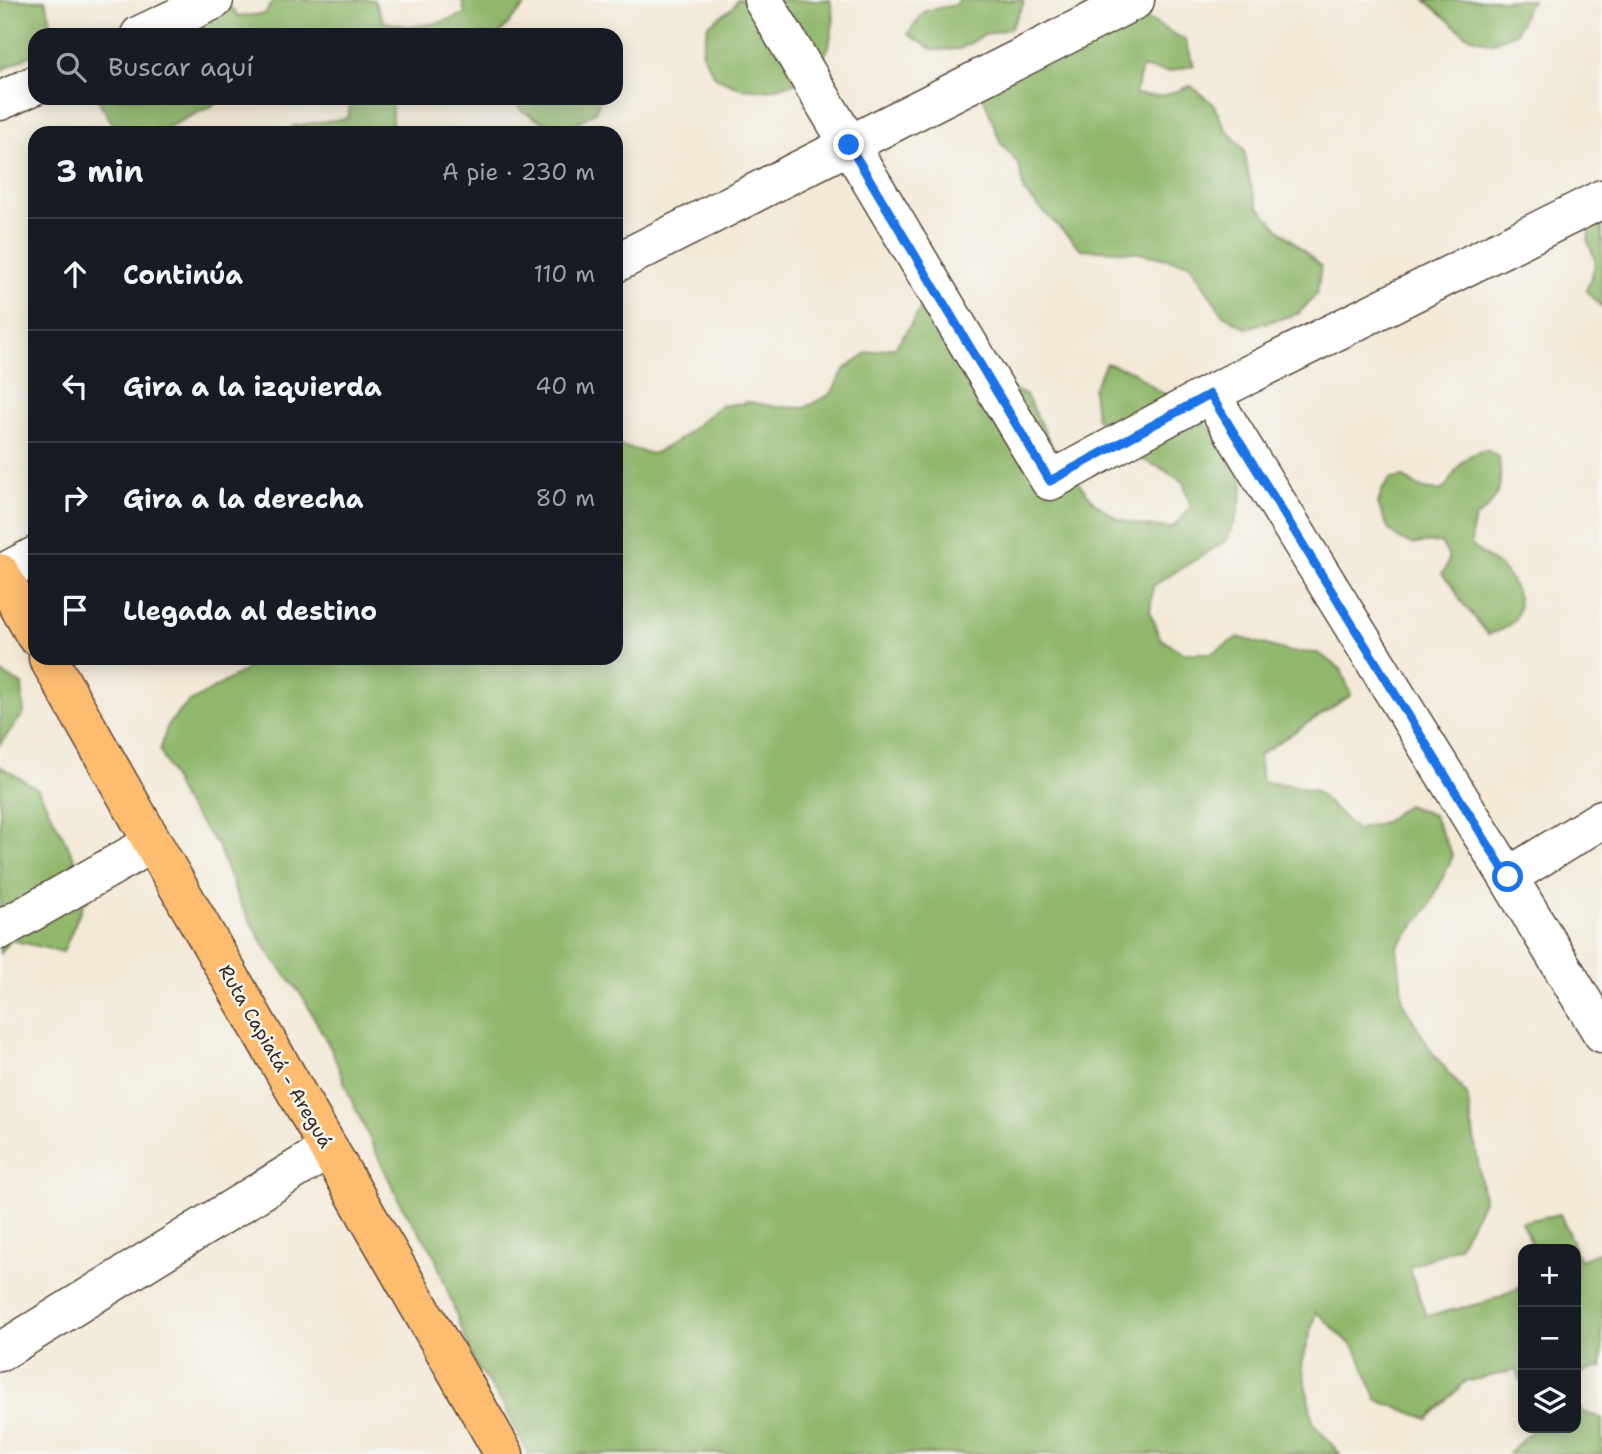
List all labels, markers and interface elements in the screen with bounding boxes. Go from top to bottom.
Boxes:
search box [28,28,623,105]
icon: search [52,48,90,86]
text: Buscar aquí [108,49,254,84]
route end [833,129,864,160]
text: 3 min [56,151,143,192]
text: A pie · 230 m [442,157,595,187]
icon: ahead [56,255,94,293]
text: Continúa [123,257,243,292]
text: 110 m [533,259,595,289]
icon: left [56,367,94,405]
text: Gira a la izquierda [123,369,382,404]
text: 40 m [535,371,595,401]
icon: right [56,479,94,517]
text: Gira a la derecha [123,481,364,516]
text: 80 m [536,483,595,513]
icon: arrive [56,591,94,629]
text: Llegada al destino [123,593,377,628]
route start [1492,861,1523,892]
street label: Ruta Capiatá - Areguá [213,960,338,1153]
map controls [1518,1244,1581,1433]
button: + [1518,1244,1581,1307]
button: − [1518,1307,1581,1370]
button: layers [1518,1370,1581,1433]

